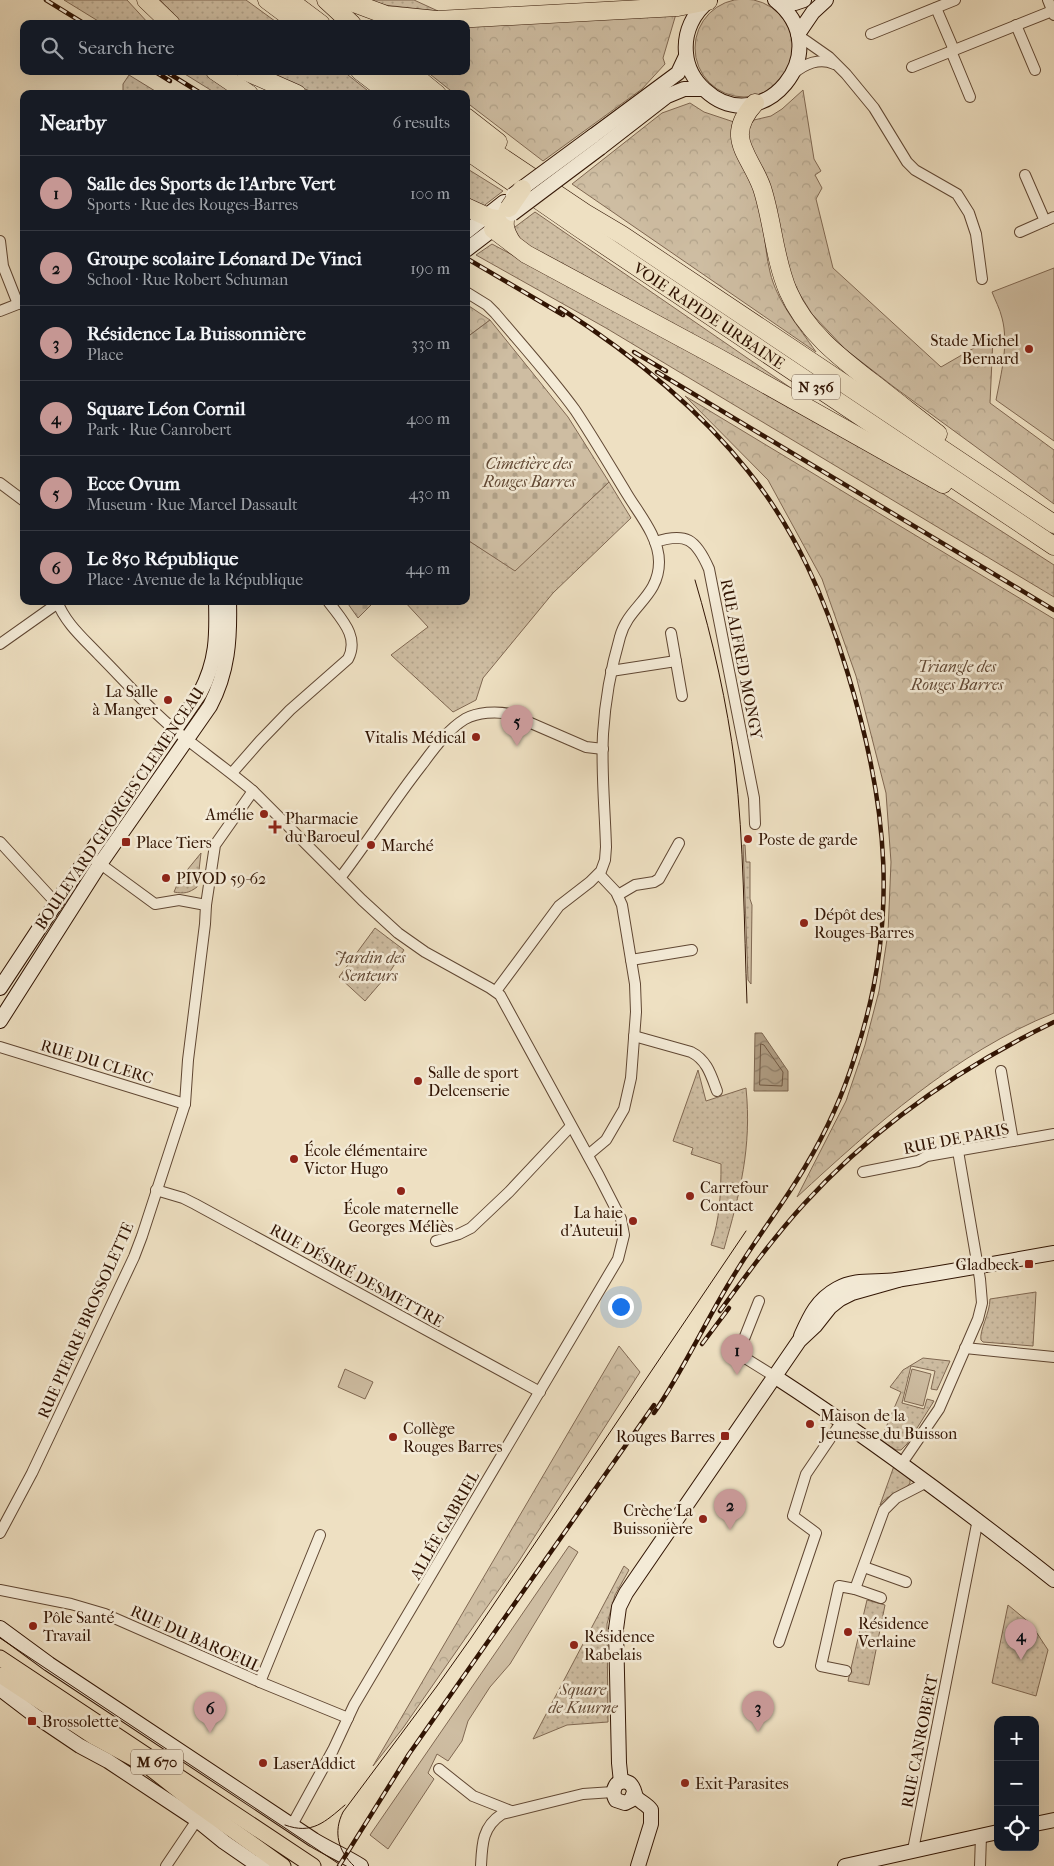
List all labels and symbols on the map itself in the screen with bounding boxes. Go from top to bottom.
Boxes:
street label: VOIE RAPIDE URBAINE [629,258,788,373]
place label: Stade Michel Bernard [930,331,1020,368]
marker: Stade Michel Bernard [1023,343,1035,355]
road number: N 356 [792,374,840,400]
park label: Cimetière des Rouges Barres [482,454,576,491]
street label: RUE ALFRED MONGY [717,577,767,742]
park label: Triangle des Rouges Barres [910,657,1004,694]
place label: La Salle à Manger [93,682,158,719]
street label: BOULEVARD GEORGES CLEMENCEAU [31,683,208,933]
marker: La Salle à Manger [162,694,174,706]
pin: 5 [501,705,533,746]
place label: Vitalis Médical [364,728,467,747]
marker: Vitalis Médical [470,731,482,743]
place label: Amélie [205,805,254,824]
marker: Amélie [258,808,270,820]
place label: Pharmacie du Baroeul [285,809,361,846]
marker: Pharmacie du Baroeul [269,821,281,833]
place label: Poste de garde [758,830,858,849]
place label: Place Tiers [136,833,212,852]
marker: Poste de garde [742,833,754,845]
marker: Place Tiers [120,836,132,848]
place label: Marché [381,836,434,855]
marker: Marché [365,839,377,851]
place label: PIVOD 59-62 [176,869,266,888]
marker: PIVOD 59-62 [160,872,172,884]
place label: Dépôt des Rouges-Barres [814,905,914,942]
marker: Dépôt des Rouges-Barres [798,917,810,929]
park label: Jardin des Senteurs [335,948,407,985]
street label: RUE DU CLERC [38,1035,155,1088]
place label: Salle de sport Delcenserie [428,1063,519,1100]
marker: Salle de sport Delcenserie [412,1075,424,1087]
street label: RUE DE PARIS [902,1119,1011,1158]
place label: École élémentaire Victor Hugo [303,1140,427,1178]
marker: École élémentaire Victor Hugo [288,1153,300,1165]
place label: Carrefour Contact [700,1178,769,1215]
marker: École maternelle Georges Méliès [395,1185,407,1197]
marker: Carrefour Contact [684,1190,696,1202]
place label: École maternelle Georges Méliès [343,1198,459,1236]
place label: La haie d'Auteuil [561,1203,624,1240]
marker: La haie d'Auteuil [627,1215,639,1227]
street label: RUE PIERRE BROSSOLETTE [33,1219,138,1421]
street label: RUE DÉSIRÉ DESMETTRE [267,1219,448,1331]
place label: Gladbeck [956,1255,1020,1274]
marker: Gladbeck [1023,1258,1035,1270]
your location [608,1294,634,1320]
pin: 1 [721,1334,753,1375]
place label: Maison de la Jeunesse du Buisson [818,1406,958,1443]
marker: Maison de la Jeunesse du Buisson [804,1418,816,1430]
place label: Collège Rouges Barres [403,1419,502,1456]
place label: Rouges Barres [616,1427,715,1446]
marker: Rouges Barres [719,1430,731,1442]
marker: Collège Rouges Barres [387,1431,399,1443]
street label: ALLÉE GABRIEL [404,1467,483,1584]
pin: 2 [714,1489,746,1530]
place label: Crèche La Buissonière [613,1501,694,1538]
marker: Crèche La Buissonière [697,1513,709,1525]
street label: RUE DU BAROEUL [128,1601,264,1676]
place label: Pôle Santé Travail [43,1608,115,1645]
place label: Résidence Verlaine [857,1614,929,1651]
pin: 4 [1005,1619,1037,1660]
marker: Pôle Santé Travail [27,1620,39,1632]
marker: Résidence Verlaine [842,1626,854,1638]
place label: Résidence Rabelais [584,1627,655,1664]
marker: Résidence Rabelais [568,1639,580,1651]
street label: RUE CANROBERT [897,1673,942,1809]
park label: Square de Kuurne [548,1680,618,1717]
pin: 3 [742,1691,774,1732]
pin: 6 [194,1692,226,1733]
place label: Brossolette [42,1712,119,1731]
marker: Brossolette [26,1715,38,1727]
road number: M 670 [131,1750,183,1774]
place label: LaserAddict [273,1754,356,1773]
marker: LaserAddict [257,1757,269,1769]
place label: Exit-Parasites [695,1774,789,1793]
marker: Exit-Parasites [679,1777,691,1789]

